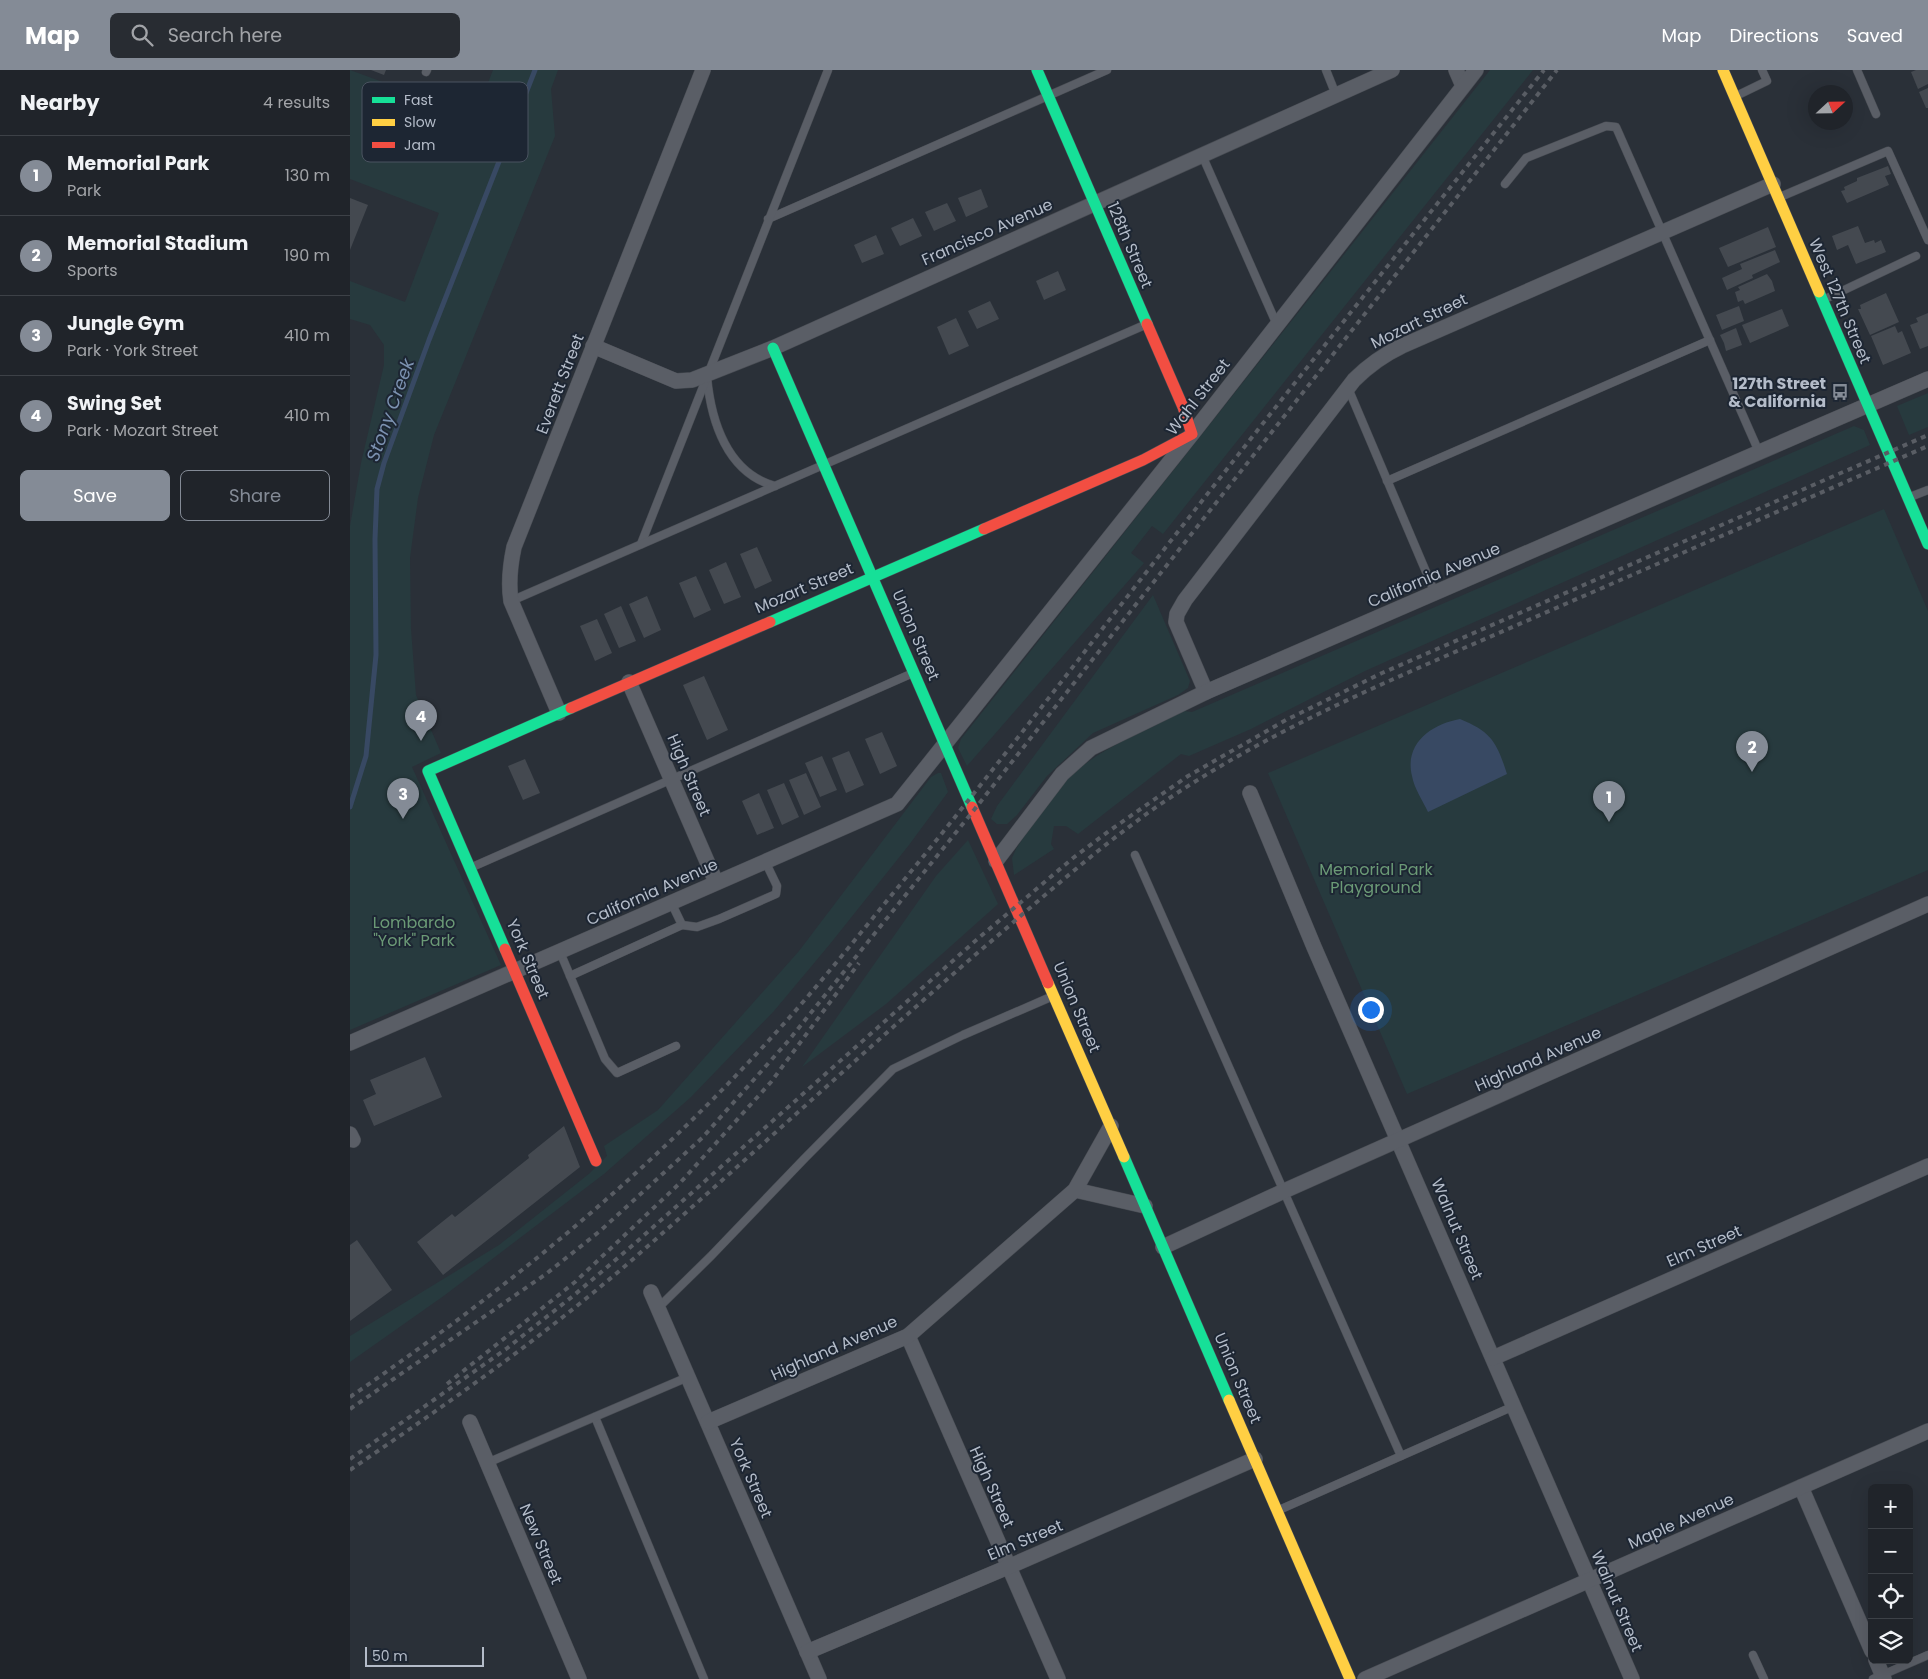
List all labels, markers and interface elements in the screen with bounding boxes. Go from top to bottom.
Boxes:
search box [110,13,460,58]
text: Map [25,19,80,52]
icon: search [128,21,156,49]
text: Search here [168,22,282,49]
text: Map [1662,23,1701,48]
text: Directions [1729,23,1819,48]
text: Saved [1847,23,1903,48]
legend [362,82,528,162]
north arrow [1808,85,1853,130]
text: Nearby [20,88,100,117]
text: Fast [404,90,433,110]
text: 4 results [263,91,330,114]
text: Slow [404,112,437,132]
text: Jam [404,135,435,155]
text: Memorial Park [67,150,209,177]
text: 1 [33,164,39,187]
text: 130 m [285,164,330,187]
text: Park [67,179,101,202]
street label: Francisco Avenue [918,193,1056,271]
street label: 128th Street [1102,198,1159,292]
text: Memorial Stadium [67,230,248,257]
street label: West 127th Street [1803,235,1877,367]
text: 2 [31,244,41,267]
text: 190 m [284,244,330,267]
text: Sports [67,259,118,282]
street label: Mozart Street [1367,288,1471,354]
text: Jungle Gym [67,310,184,337]
text: 3 [31,324,41,347]
text: 410 m [284,324,330,347]
street label: Everett Street [530,330,590,437]
text: Park · York Street [67,339,198,362]
water label: Stony Creek [360,354,420,465]
street label: Wahl Street [1161,354,1235,440]
place label: 127th Street & California [1728,372,1826,413]
bus stop icon: 127th Street & California [1830,382,1850,402]
text: Swing Set [67,390,162,417]
text: 4 [31,404,41,427]
text: 410 m [284,404,330,427]
text: Park · Mozart Street [67,419,218,442]
button: Save [20,470,170,521]
button: Share [180,470,330,521]
street label: California Avenue [1364,537,1504,613]
street label: Mozart Street [751,557,857,619]
street label: Union Street [887,586,946,684]
pin: 4 [405,700,437,741]
street label: High Street [661,730,717,820]
pin: 2 [1736,731,1768,772]
pin: 3 [387,778,419,819]
pin: 1 [1593,781,1625,822]
street label: California Avenue [583,853,722,931]
park label: Memorial Park Playground [1319,858,1434,899]
park label: Lombardo "York" Park [373,911,456,952]
street label: York Street [501,915,555,1003]
street label: Union Street [1048,958,1107,1056]
your location [1358,997,1384,1023]
street label: Highland Avenue [1471,1021,1605,1097]
street label: Walnut Street [1425,1175,1489,1283]
street label: Elm Street [1663,1219,1745,1273]
street label: Highland Avenue [767,1310,901,1386]
street label: Union Street [1209,1329,1268,1427]
street label: York Street [724,1434,778,1522]
street label: High Street [964,1442,1020,1532]
map controls [1868,1484,1913,1664]
button: + [1868,1484,1913,1529]
street label: Maple Avenue [1624,1487,1738,1555]
street label: New Street [514,1500,568,1588]
street label: Elm Street [984,1514,1066,1566]
button: − [1868,1529,1913,1574]
street label: Walnut Street [1585,1547,1649,1655]
button: locate [1868,1574,1913,1619]
button: layers [1868,1619,1913,1664]
scale bar [365,1644,484,1667]
text: 50 m [372,1646,408,1666]

